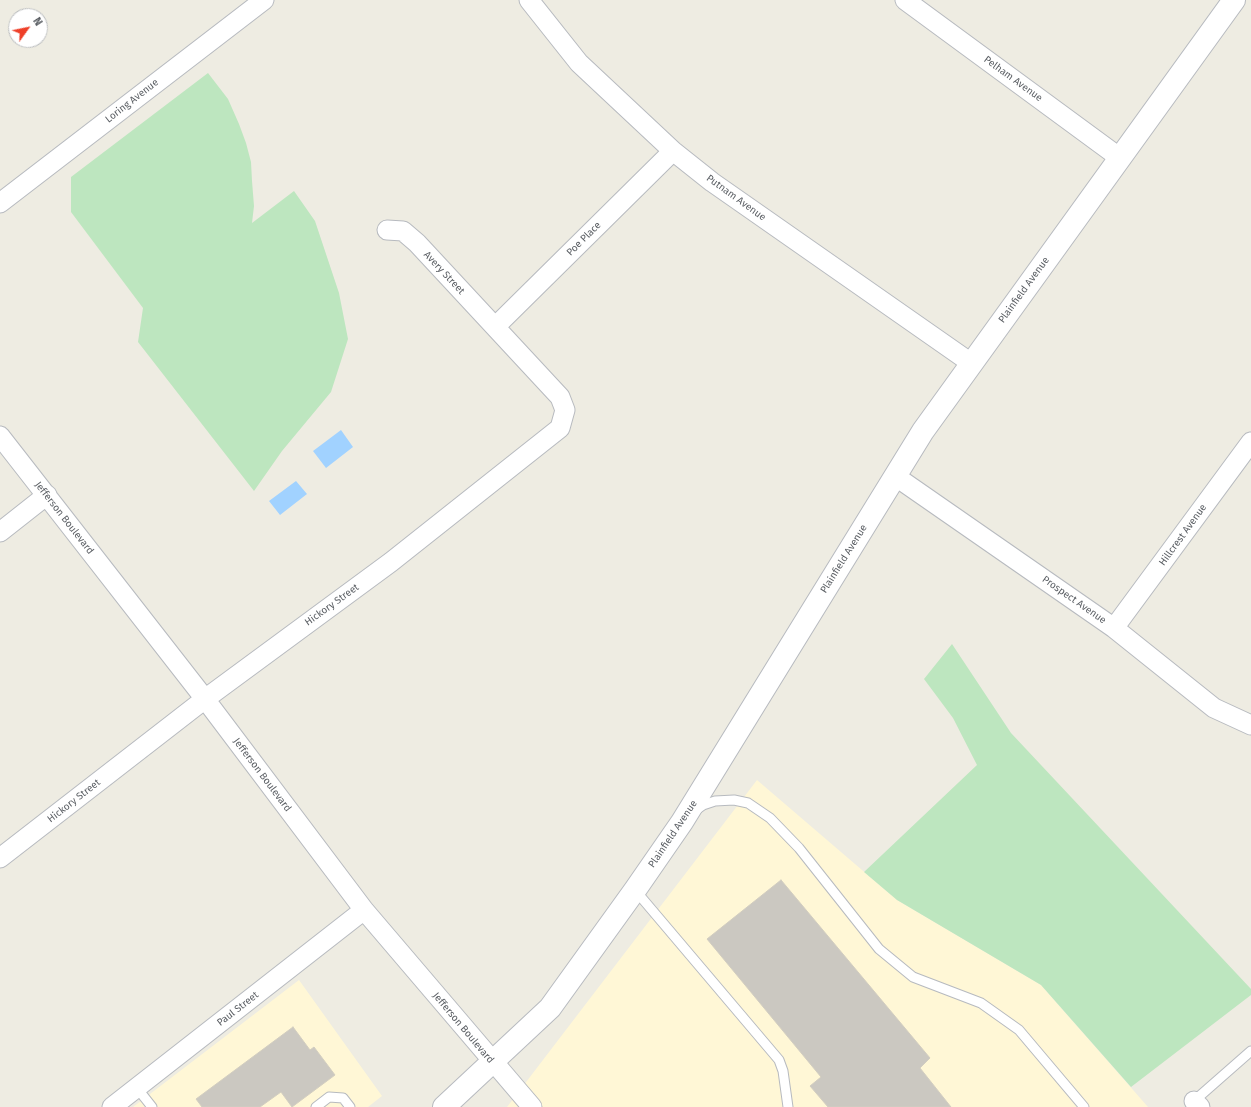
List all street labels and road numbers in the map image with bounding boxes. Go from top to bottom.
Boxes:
street label: Pelham Avenue [981,54,1045,104]
street label: Loring Avenue [103,77,161,125]
street label: Putnam Avenue [704,172,768,224]
street label: Poe Place [564,219,604,259]
street label: Avery Street [421,249,467,297]
street label: Plainfield Avenue [996,255,1052,325]
street label: Jefferson Boulevard [32,479,96,557]
street label: Hillcrest Avenue [1157,502,1209,568]
street label: Plainfield Avenue [818,522,870,596]
street label: Prospect Avenue [1040,573,1108,627]
street label: Hickory Street [303,581,361,629]
street label: Jefferson Boulevard [230,736,294,814]
street label: Hickory Street [45,777,103,825]
street label: Plainfield Avenue [646,798,700,870]
street label: Paul Street [215,989,261,1029]
street label: Jefferson Boulevard [430,990,496,1066]

